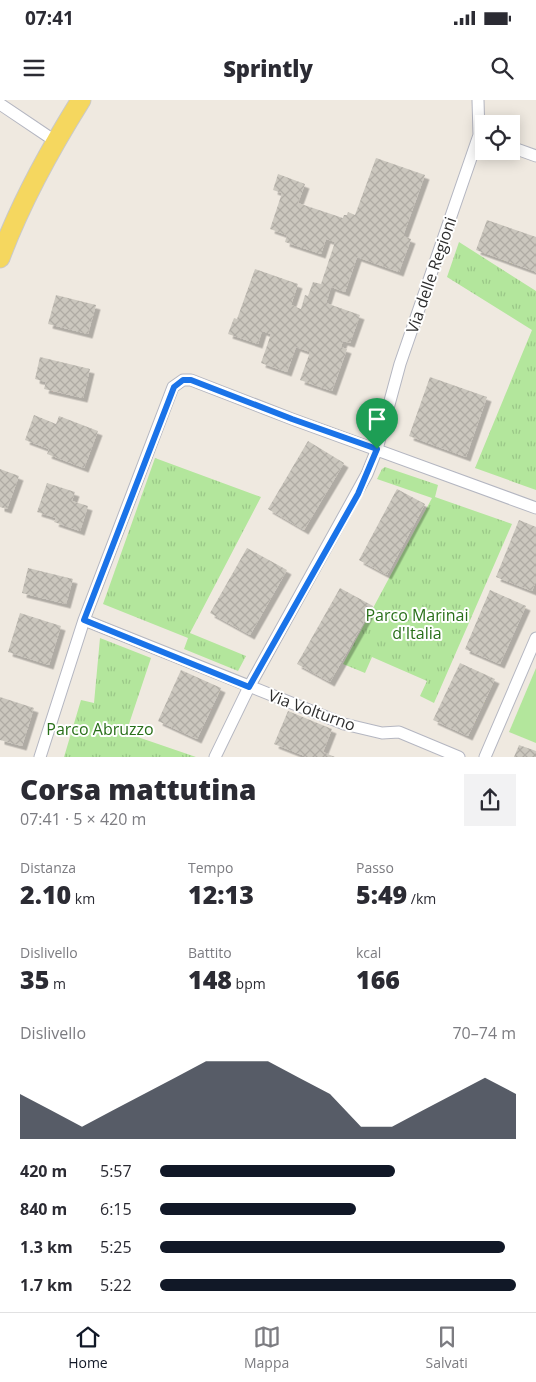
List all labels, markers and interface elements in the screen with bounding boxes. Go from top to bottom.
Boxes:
text: 07:41 [25,5,74,31]
text: Sprintly [223,53,313,83]
icon: menu [20,54,48,82]
icon: search [488,54,516,82]
map controls [475,115,520,160]
button: locate [475,115,520,160]
street label: Via delle Regioni [401,214,461,336]
pin [356,398,398,449]
icon: arrive [363,405,391,433]
park label: Parco Marinai d'Italia [365,604,469,644]
street label: Via Volturno [265,684,359,736]
park label: Parco Abruzzo [46,718,154,740]
text: Corsa mattutina [20,770,257,808]
button: share [464,774,516,826]
text: 07:41 · 5 × 420 m [20,808,146,830]
text: Distanza [20,858,76,877]
text: Tempo [188,858,234,877]
text: Passo [356,858,394,877]
text: 2.10 [20,877,71,911]
text: 12:13 [188,877,254,911]
text: 5:49 [356,877,407,911]
text: km [71,889,95,908]
text: /km [407,889,436,908]
text: Dislivello [20,943,78,962]
text: Battito [188,943,232,962]
text: kcal [356,943,381,962]
text: 35 [20,962,49,996]
text: 148 [188,962,232,996]
text: 166 [356,962,400,996]
text: m [49,974,66,993]
text: bpm [232,974,266,993]
text: Dislivello [20,1022,86,1044]
text: 70–74 m [452,1022,516,1044]
text: 420 m [20,1160,67,1182]
text: 5:57 [100,1160,132,1182]
text: 840 m [20,1198,67,1220]
text: 6:15 [100,1198,132,1220]
text: 1.3 km [20,1236,73,1258]
text: 5:25 [100,1236,132,1258]
text: 1.7 km [20,1274,73,1296]
text: 5:22 [100,1274,132,1296]
tab: Home [68,1323,108,1372]
tab: Mappa [244,1323,289,1372]
tab: Salvati [426,1323,468,1372]

